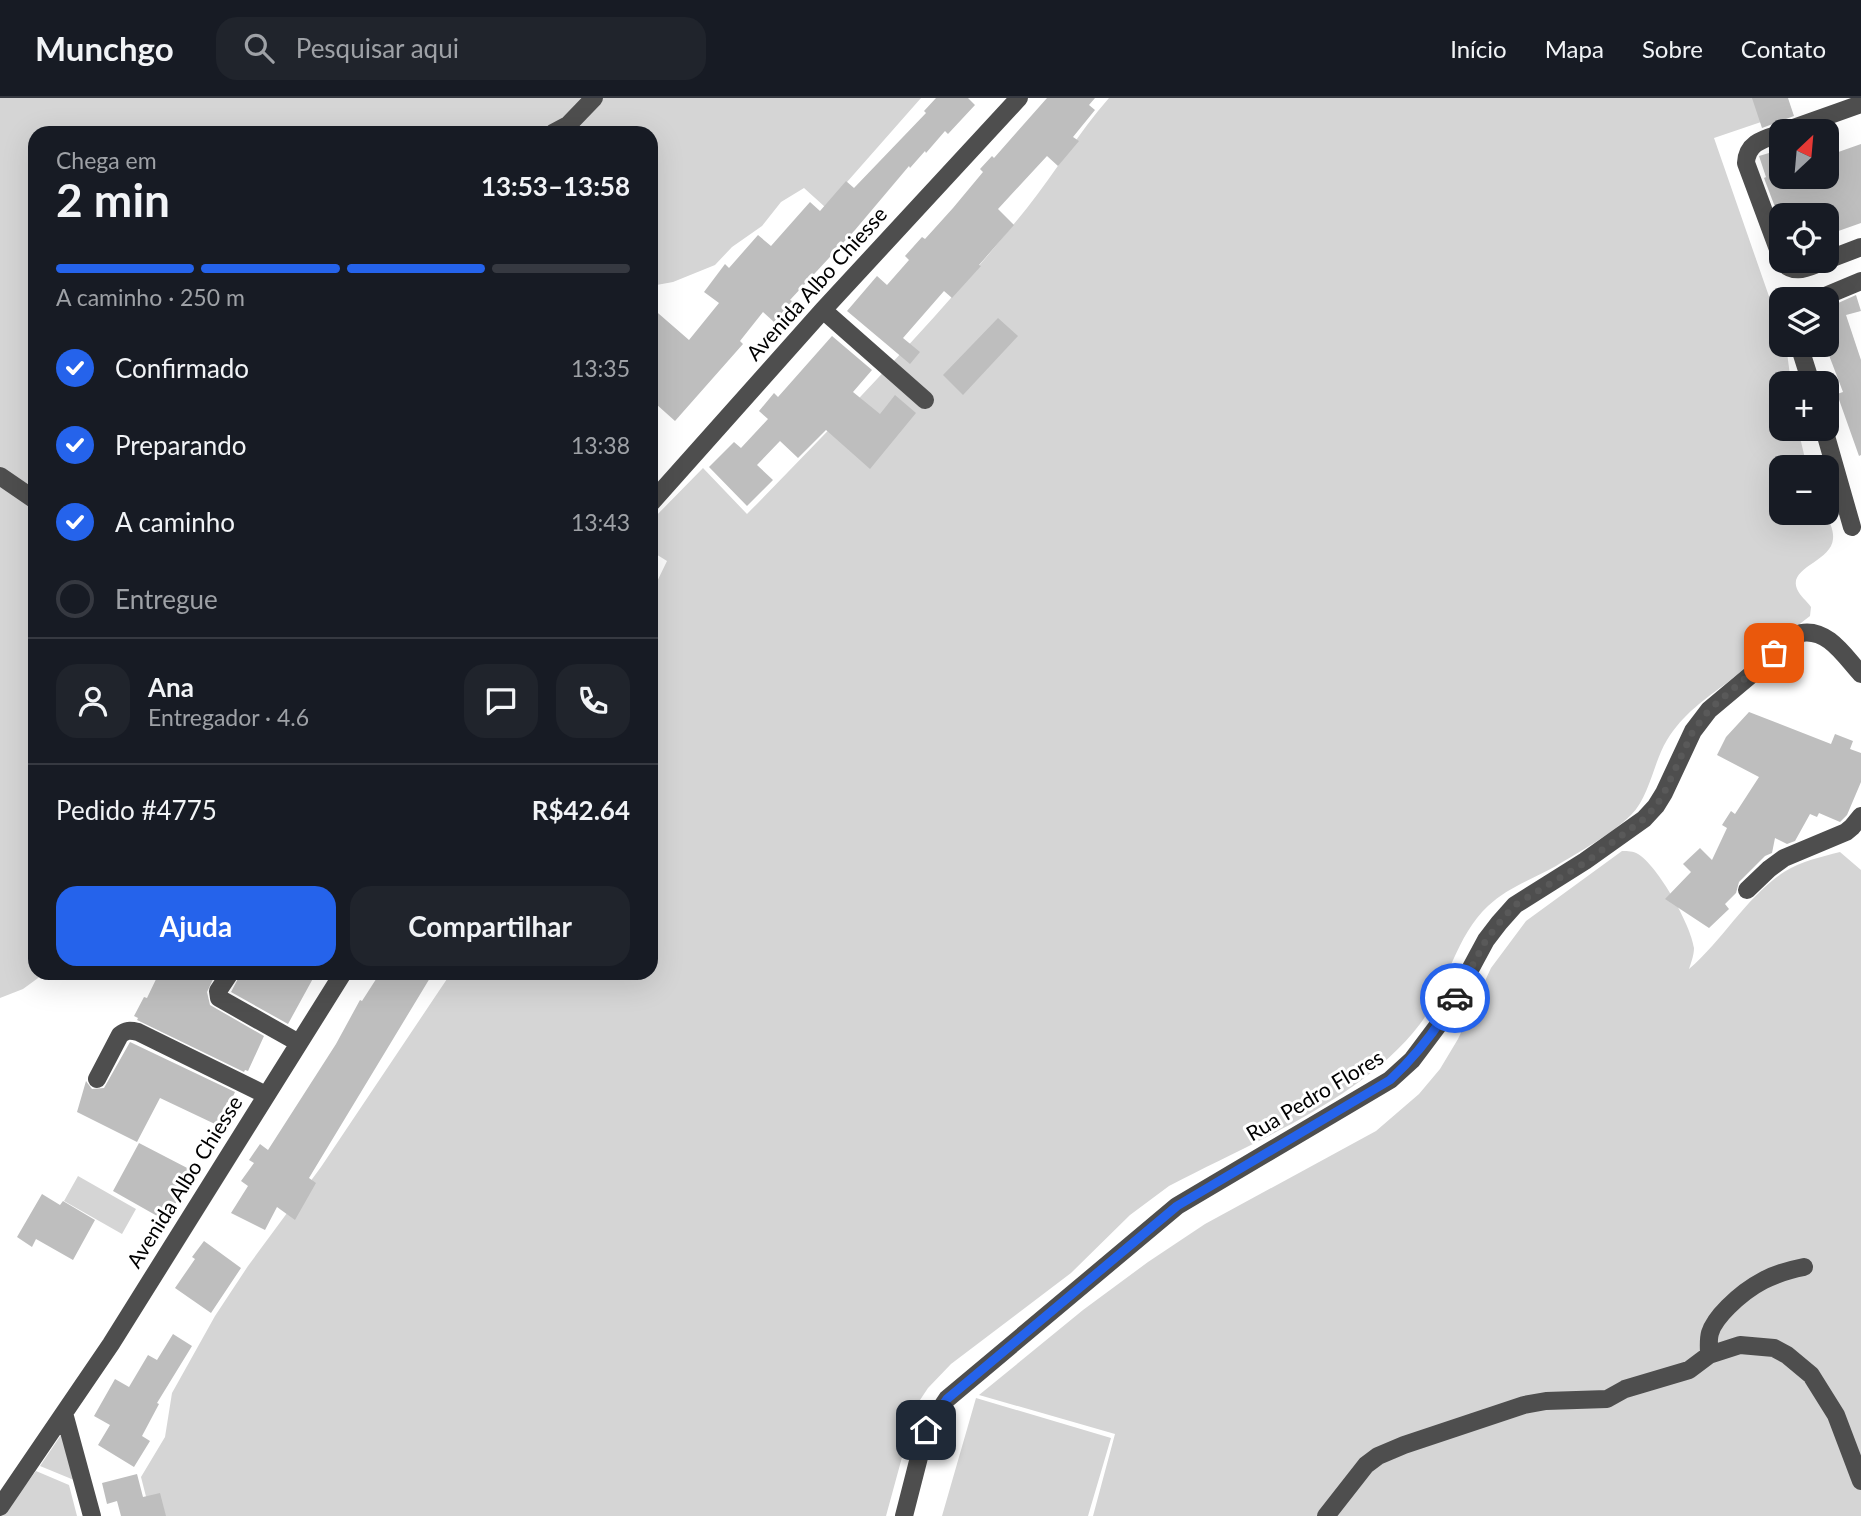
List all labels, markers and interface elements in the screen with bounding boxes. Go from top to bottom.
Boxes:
search box [216,17,706,80]
text: Munchgo [35,28,174,68]
icon: search [240,29,278,67]
text: Pesquisar aqui [296,32,459,64]
text: Início [1450,34,1507,63]
text: Mapa [1545,34,1604,63]
text: Sobre [1642,34,1703,63]
text: Contato [1741,34,1826,63]
north arrow [1769,119,1839,189]
map controls [1769,119,1839,525]
text: Chega em [56,146,157,174]
text: 13:53–13:58 [481,170,630,202]
text: 2 min [56,172,170,227]
street label: Avenida Albo Chiesse [740,201,891,365]
button: locate [1769,203,1839,273]
text: A caminho · 250 m [56,283,245,311]
button: layers [1769,287,1839,357]
icon: check [56,349,94,387]
text: Confirmado [115,352,249,384]
text: 13:35 [571,354,630,382]
button: + [1769,371,1839,441]
icon: check [56,426,94,464]
text: Preparando [115,429,247,461]
text: 13:38 [571,431,630,459]
button: − [1769,455,1839,525]
icon: check [56,503,94,541]
text: A caminho [115,506,235,538]
text: 13:43 [571,508,630,536]
text: Entregue [115,583,218,615]
pin [1744,623,1804,683]
icon: bag [1755,634,1793,672]
button: person [56,664,130,738]
button: chat [464,664,538,738]
button: phone [556,664,630,738]
text: Ana [148,671,194,703]
text: Entregador · 4.6 [148,703,309,731]
text: Pedido #4775 [56,794,217,826]
text: R$42.64 [532,794,630,826]
button: Ajuda [56,886,336,966]
button: Compartilhar [350,886,630,966]
courier [1420,963,1490,1033]
icon: car [1436,979,1474,1017]
street label: Rua Pedro Flores [1241,1044,1387,1145]
street label: Avenida Albo Chiesse [121,1091,247,1272]
pin [896,1400,956,1460]
icon: home [907,1411,945,1449]

